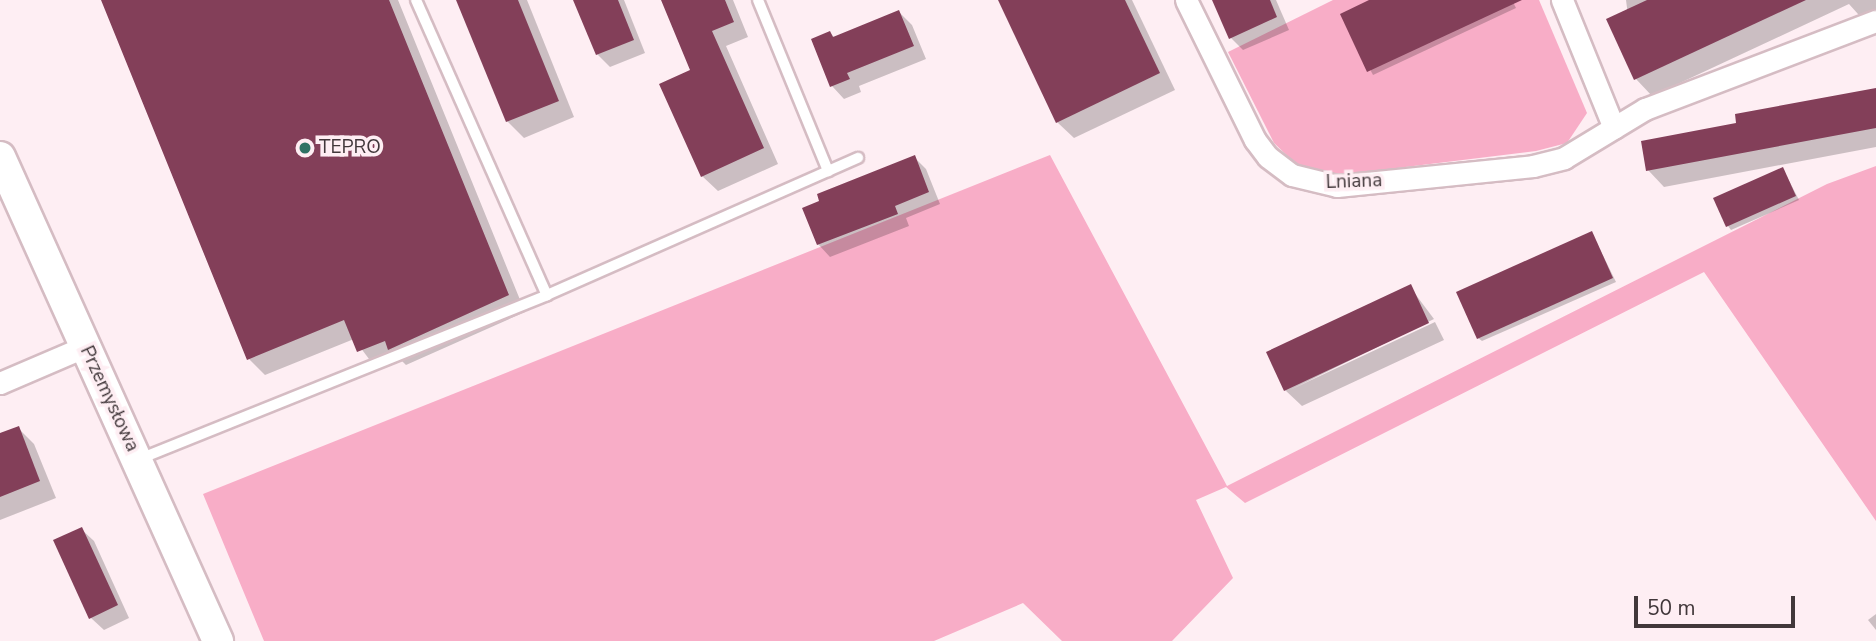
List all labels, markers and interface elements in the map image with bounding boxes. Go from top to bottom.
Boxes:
place label: TEPRO [319,137,381,159]
marker: TEPRO [297,140,313,156]
street label: Lniana [1325,170,1383,194]
street label: Przemysłowa [75,342,143,456]
scale bar [1638,582,1799,626]
text: 50 m [1647,594,1696,622]

